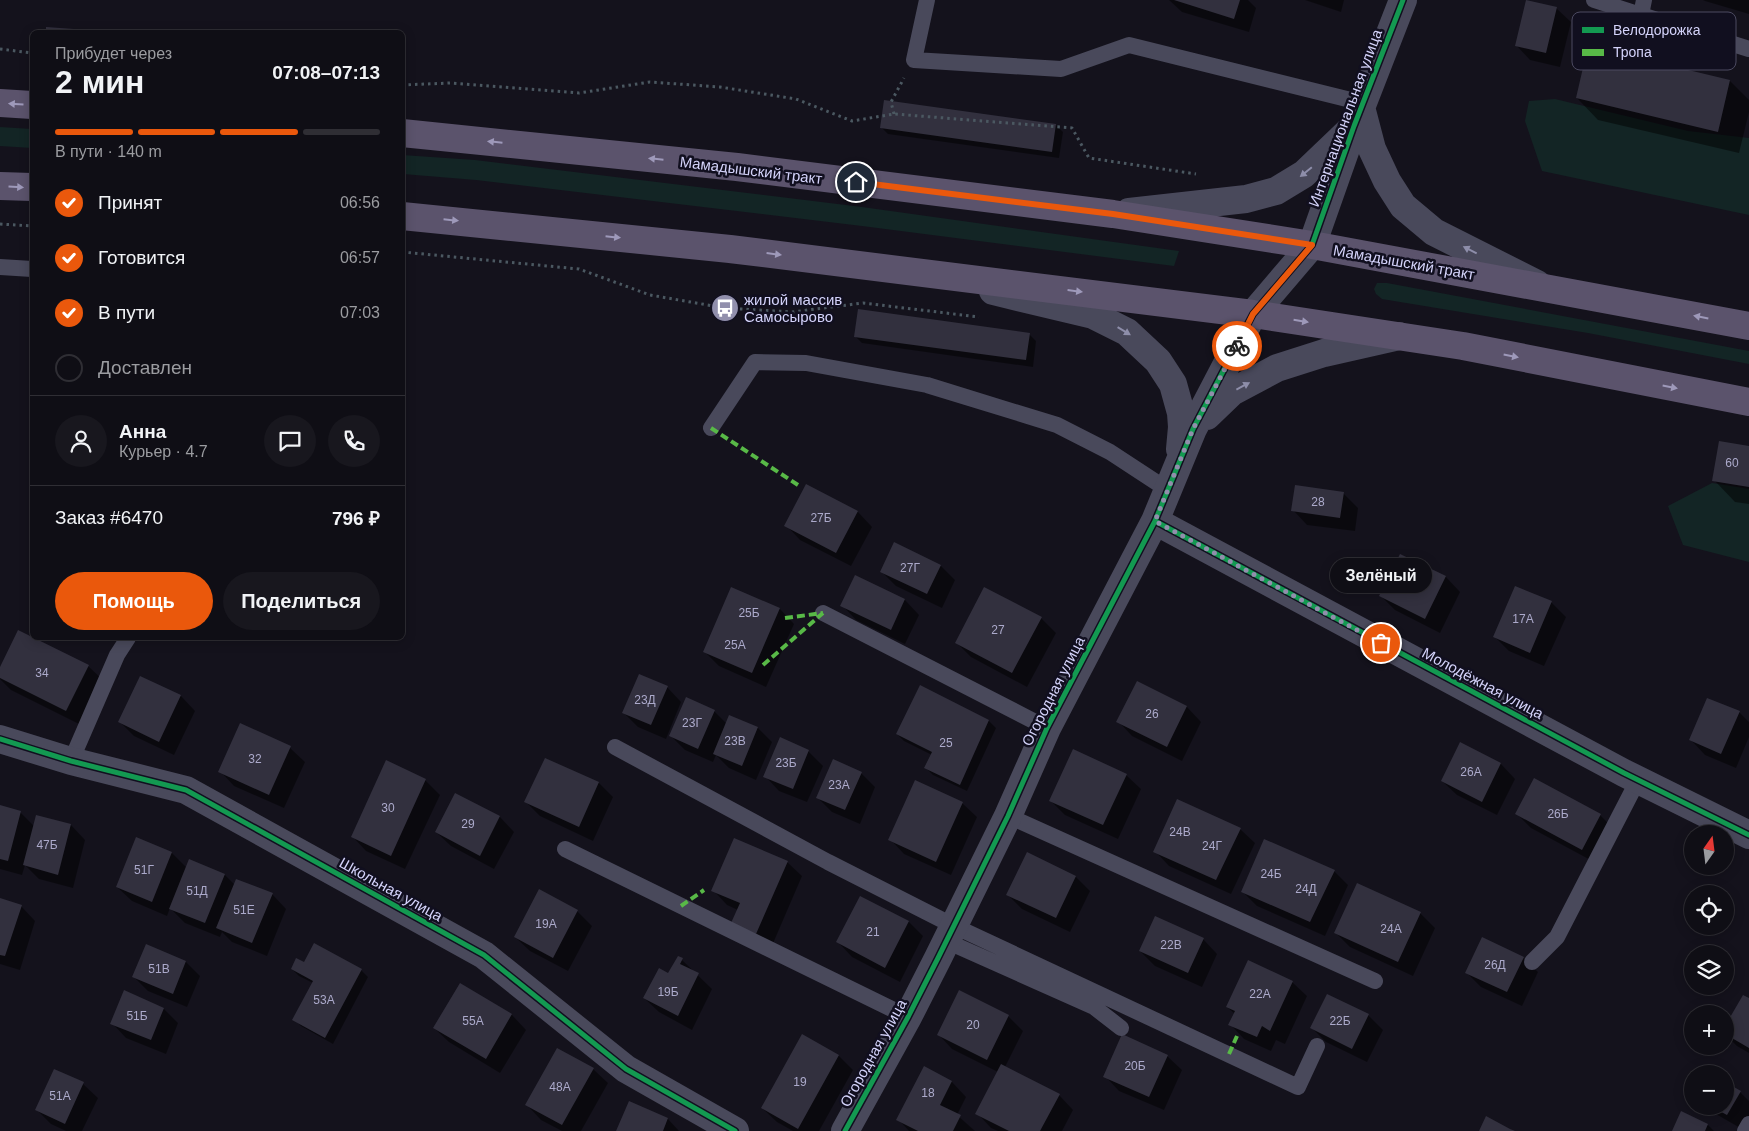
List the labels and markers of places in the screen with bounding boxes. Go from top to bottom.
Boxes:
pin [835,161,877,203]
place label: жилой массив Самосырово [744,291,842,325]
bus stop icon: жилой массив Самосырово [710,293,740,323]
callout: Зелёный [1330,558,1432,593]
pin [1360,622,1402,664]

